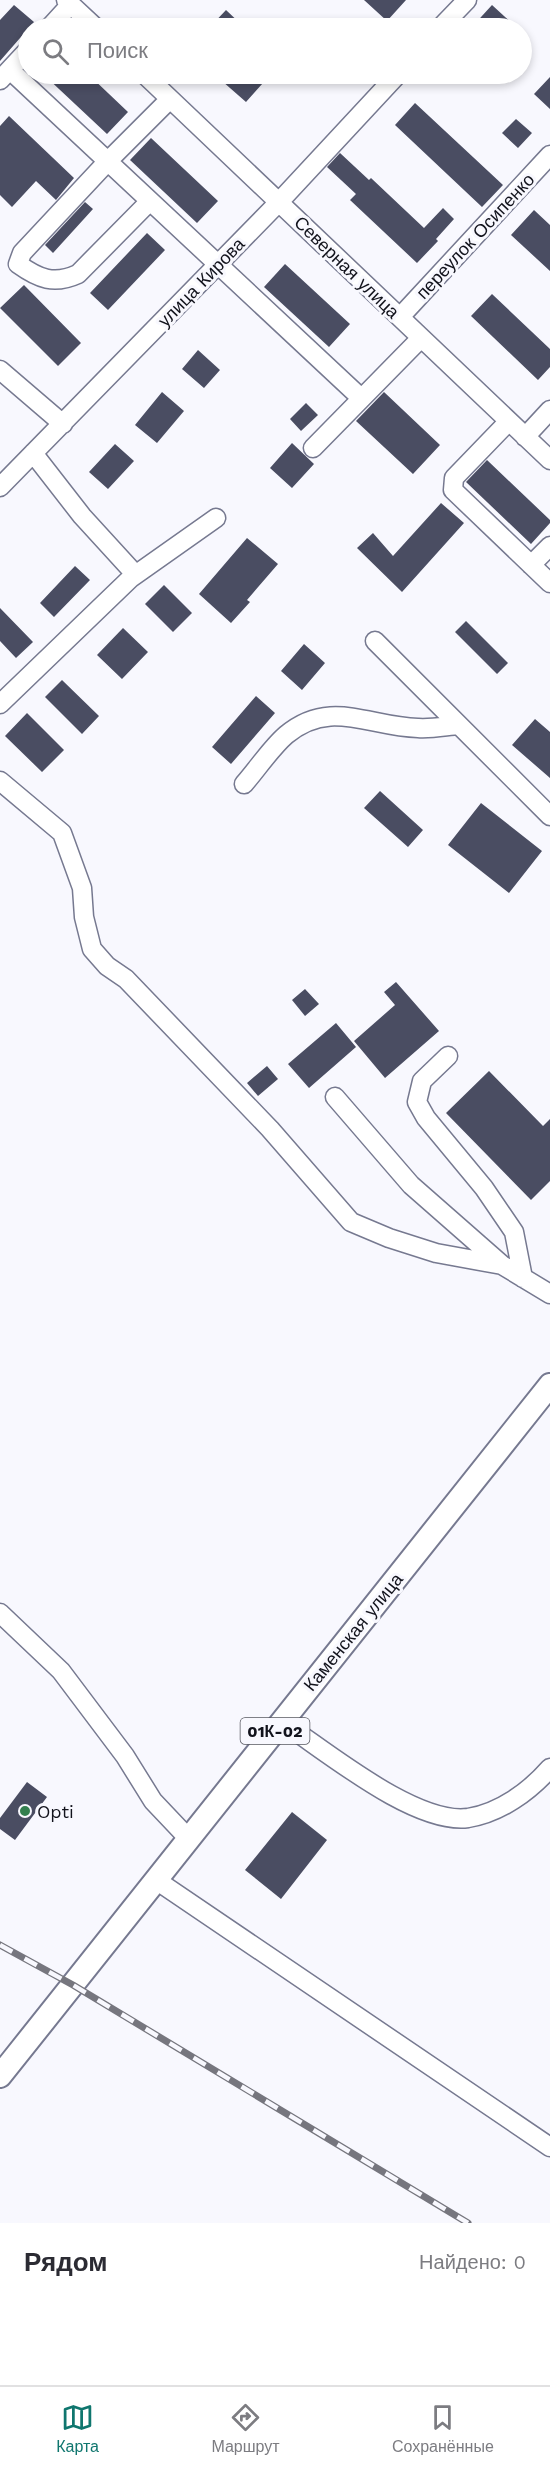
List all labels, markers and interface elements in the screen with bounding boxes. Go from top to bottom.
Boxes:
search box [18,18,532,84]
icon: search [39,35,72,68]
text: Поиск [87,38,148,63]
street label: переулок Осипенко [411,169,539,303]
street label: Северная улица [290,212,405,323]
street label: улица Кирова [153,232,249,331]
street label: Каменская улица [299,1568,408,1695]
road number: 01К-02 [240,1718,310,1744]
place label: Opti [37,1801,74,1822]
marker: Opti [18,1804,32,1818]
text: Рядом [24,2247,107,2277]
text: Найдено: 0 [419,2250,526,2274]
tab: Карта [56,2401,99,2456]
tab: Маршрут [211,2401,280,2456]
tab: Сохранённые [392,2401,494,2456]

